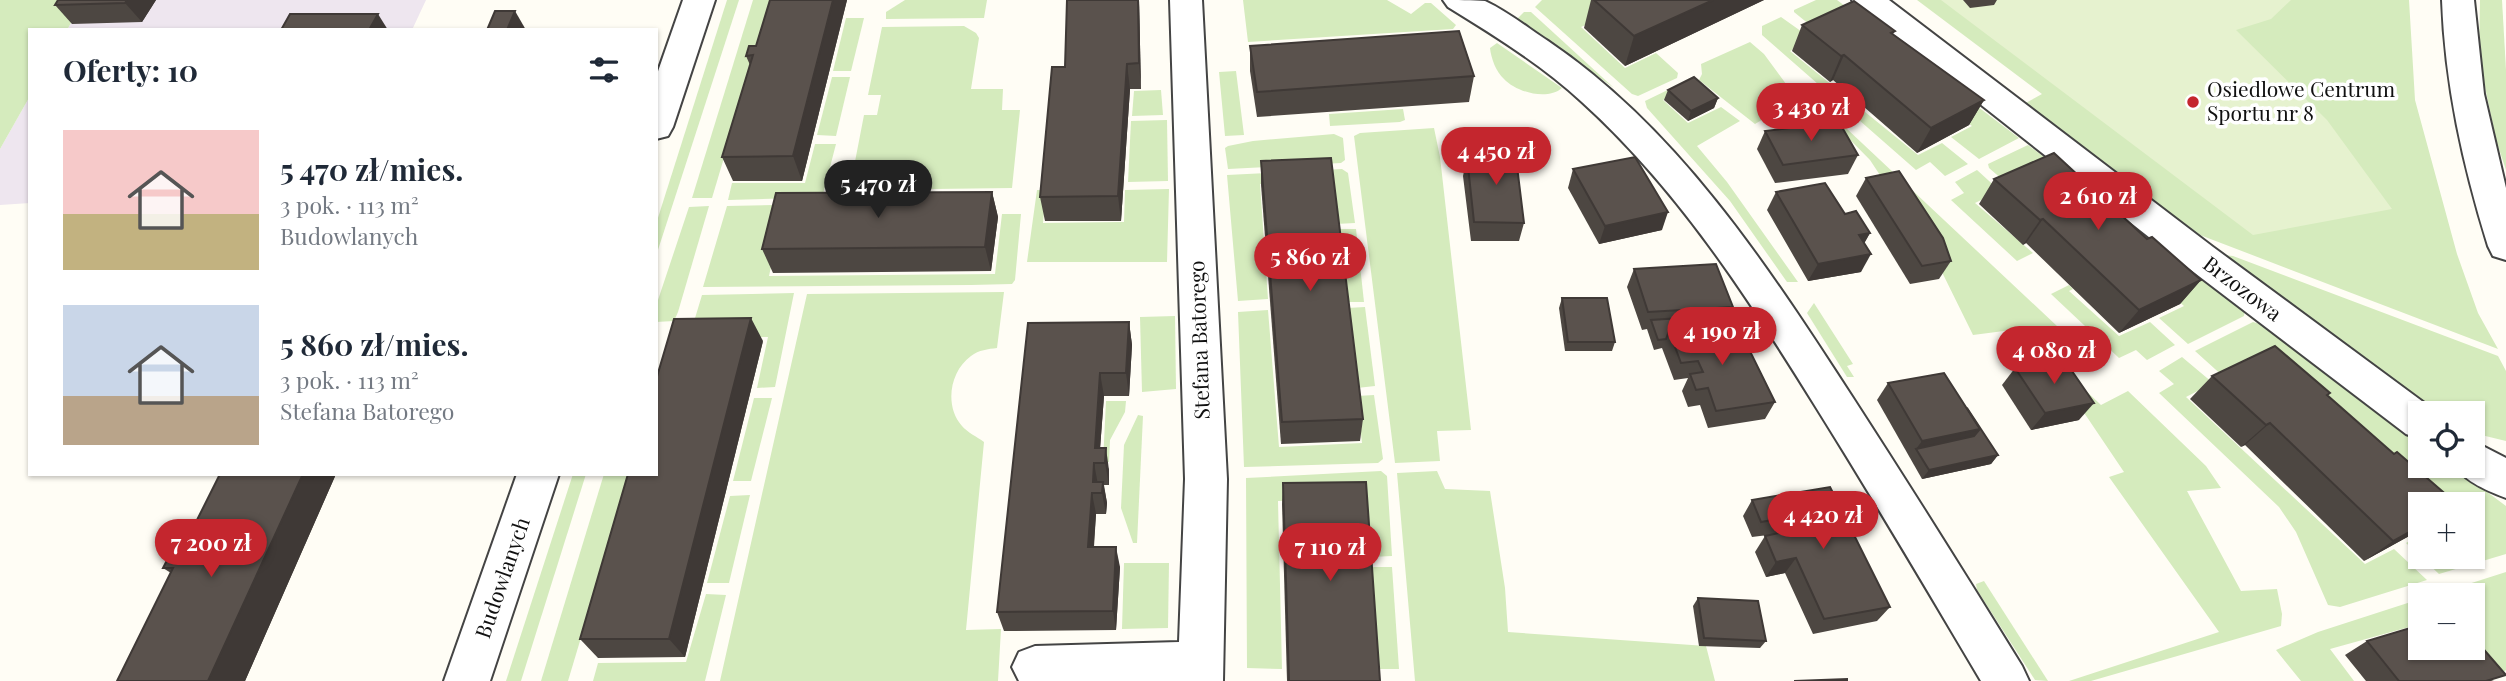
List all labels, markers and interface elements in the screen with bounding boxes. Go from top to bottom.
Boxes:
text: Oferty: 10 [63,50,198,90]
icon: filters [585,51,623,89]
place label: Osiedlowe Centrum Sportu nr 8 [2207,74,2396,126]
pin: 3 430 zł [1739,83,1883,143]
text: 3 430 zł [1772,90,1850,121]
marker: Osiedlowe Centrum Sportu nr 8 [2185,94,2201,110]
pin: 4 450 zł [1424,128,1568,187]
text: 4 450 zł [1457,134,1535,165]
text: 5 470 zł/mies. [280,149,463,189]
icon: home [119,158,203,242]
pin: 5 470 zł [806,160,950,220]
text: 5 470 zł [840,167,916,198]
pin: 2 610 zł [2026,173,2170,232]
text: 2 610 zł [2059,179,2137,210]
text: 3 pok. · 113 m² [280,189,419,220]
text: Budowlanych [280,220,418,251]
pin: 5 860 zł [1238,233,1382,293]
text: 5 860 zł [1270,240,1350,271]
street label: Brzozowa [2198,249,2289,326]
street label: Stefana Batorego [1181,260,1215,420]
pin: 4 190 zł [1650,308,1794,367]
text: 4 190 zł [1683,314,1761,345]
text: 5 860 zł/mies. [280,324,469,364]
pin: 4 080 zł [1982,326,2126,386]
icon: home [119,333,203,417]
text: 4 080 zł [2012,333,2096,364]
text: 3 pok. · 113 m² [280,364,419,395]
text: Stefana Batorego [280,395,454,426]
map controls [2408,401,2485,660]
button: locate [2408,401,2485,478]
pin: 4 420 zł [1751,491,1895,551]
button: + [2408,492,2485,569]
text: 4 420 zł [1783,498,1863,529]
street label: Budowlanych [467,512,535,642]
pin: 7 200 zł [139,520,283,579]
pin: 7 110 zł [1258,524,1402,583]
text: 7 200 zł [171,526,251,557]
text: 7 110 zł [1294,530,1366,561]
button: − [2408,583,2485,660]

